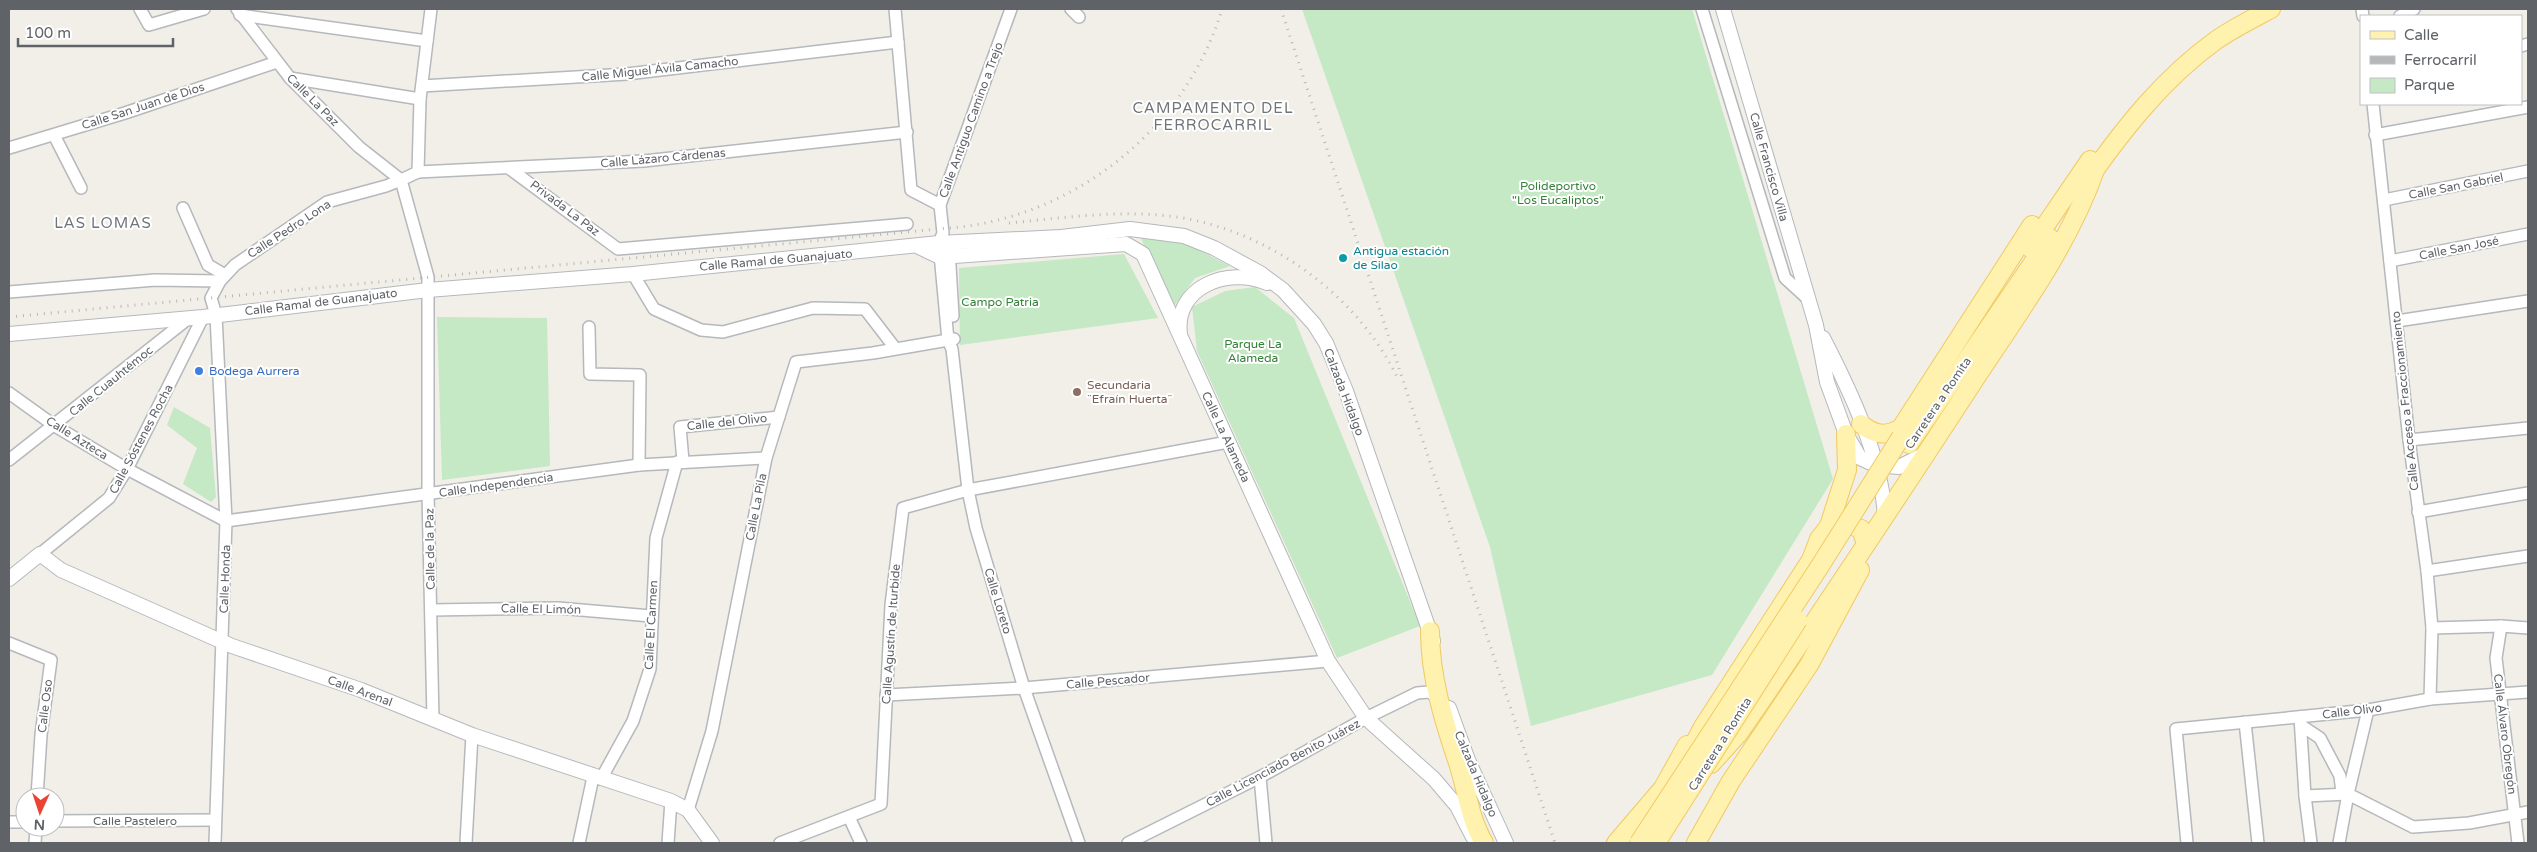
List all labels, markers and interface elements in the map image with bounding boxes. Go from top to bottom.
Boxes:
scale bar [18,15,172,47]
legend [2360,15,2522,105]
text: 100 m [25,24,71,42]
text: Calle [2404,26,2439,44]
street label: Calle Antiguo Camino a Trejo [936,40,1006,200]
text: Ferrocarril [2404,51,2477,69]
street label: Calle Miguel Ávila Camacho [581,54,739,84]
street label: Calle La Paz [284,71,342,129]
text: Parque [2404,76,2455,94]
street label: Calle San Juan de Dios [80,79,206,132]
district label: CAMPAMENTO DEL FERROCARRIL [1132,99,1294,134]
street label: Calle Francisco Villa [1747,111,1791,223]
street label: Calle Lázaro Cárdenas [600,146,727,170]
street label: Calle San Gabriel [2407,170,2505,202]
street label: Privada La Paz [528,177,602,239]
park label: Polideportivo "Los Eucaliptos" [1512,179,1604,207]
street label: Calle Pedro Lona [245,197,333,261]
district label: LAS LOMAS [54,214,152,232]
street label: Calle San José [2418,233,2500,263]
place label: Antigua estación de Silao [1353,244,1449,272]
street label: Calle Ramal de Guanajuato [699,246,853,274]
marker: Antigua estación de Silao [1337,252,1349,264]
street label: Calle Ramal de Guanajuato [244,286,398,318]
park label: Campo Patria [961,295,1039,309]
street label: Calle Acceso a Fraccionamiento [2389,311,2421,491]
park label: Parque La Alameda [1224,337,1282,365]
street label: Calle Cuauhtémoc [66,343,156,419]
street label: Calzada Hidalgo [1321,346,1367,438]
street label: Carretera a Romita [1902,354,1974,452]
place label: Bodega Aurrera [209,364,300,378]
marker: Bodega Aurrera [193,365,205,377]
place label: Secundaria ¨Efraín Huerta¨ [1087,378,1173,406]
street label: Calle Sóstenes Rocha [106,382,176,496]
marker: Secundaria ¨Efraín Huerta¨ [1071,386,1083,398]
street label: Calle La Alameda [1199,389,1253,485]
street label: Calle del Olivo [686,411,768,433]
street label: Calle Azteca [43,413,111,463]
street label: Calle Independencia [438,470,554,500]
street label: Calle La Pila [743,472,769,542]
street label: Calle de la Paz [422,508,438,590]
street label: Calle Honda [217,544,233,614]
street label: Calle Agustín de Iturbide [879,563,903,705]
street label: Calle Loreto [981,566,1015,636]
street label: Calle El Carmen [642,580,660,670]
street label: Calle El Limón [501,601,581,617]
street label: Calle Pescador [1066,670,1151,692]
street label: Calle Arenal [326,673,394,709]
street label: Calle Álvaro Obregón [2491,673,2519,795]
street label: Calle Oso [35,678,55,734]
street label: Carretera a Romita [1686,695,1754,793]
street label: Calle Olivo [2321,700,2383,722]
street label: Calle Licenciado Benito Juárez [1204,716,1362,810]
street label: Calzada Hidalgo [1452,729,1500,819]
north arrow [15,787,65,837]
street label: Calle Pastelero [93,814,177,828]
text: N [33,816,45,833]

